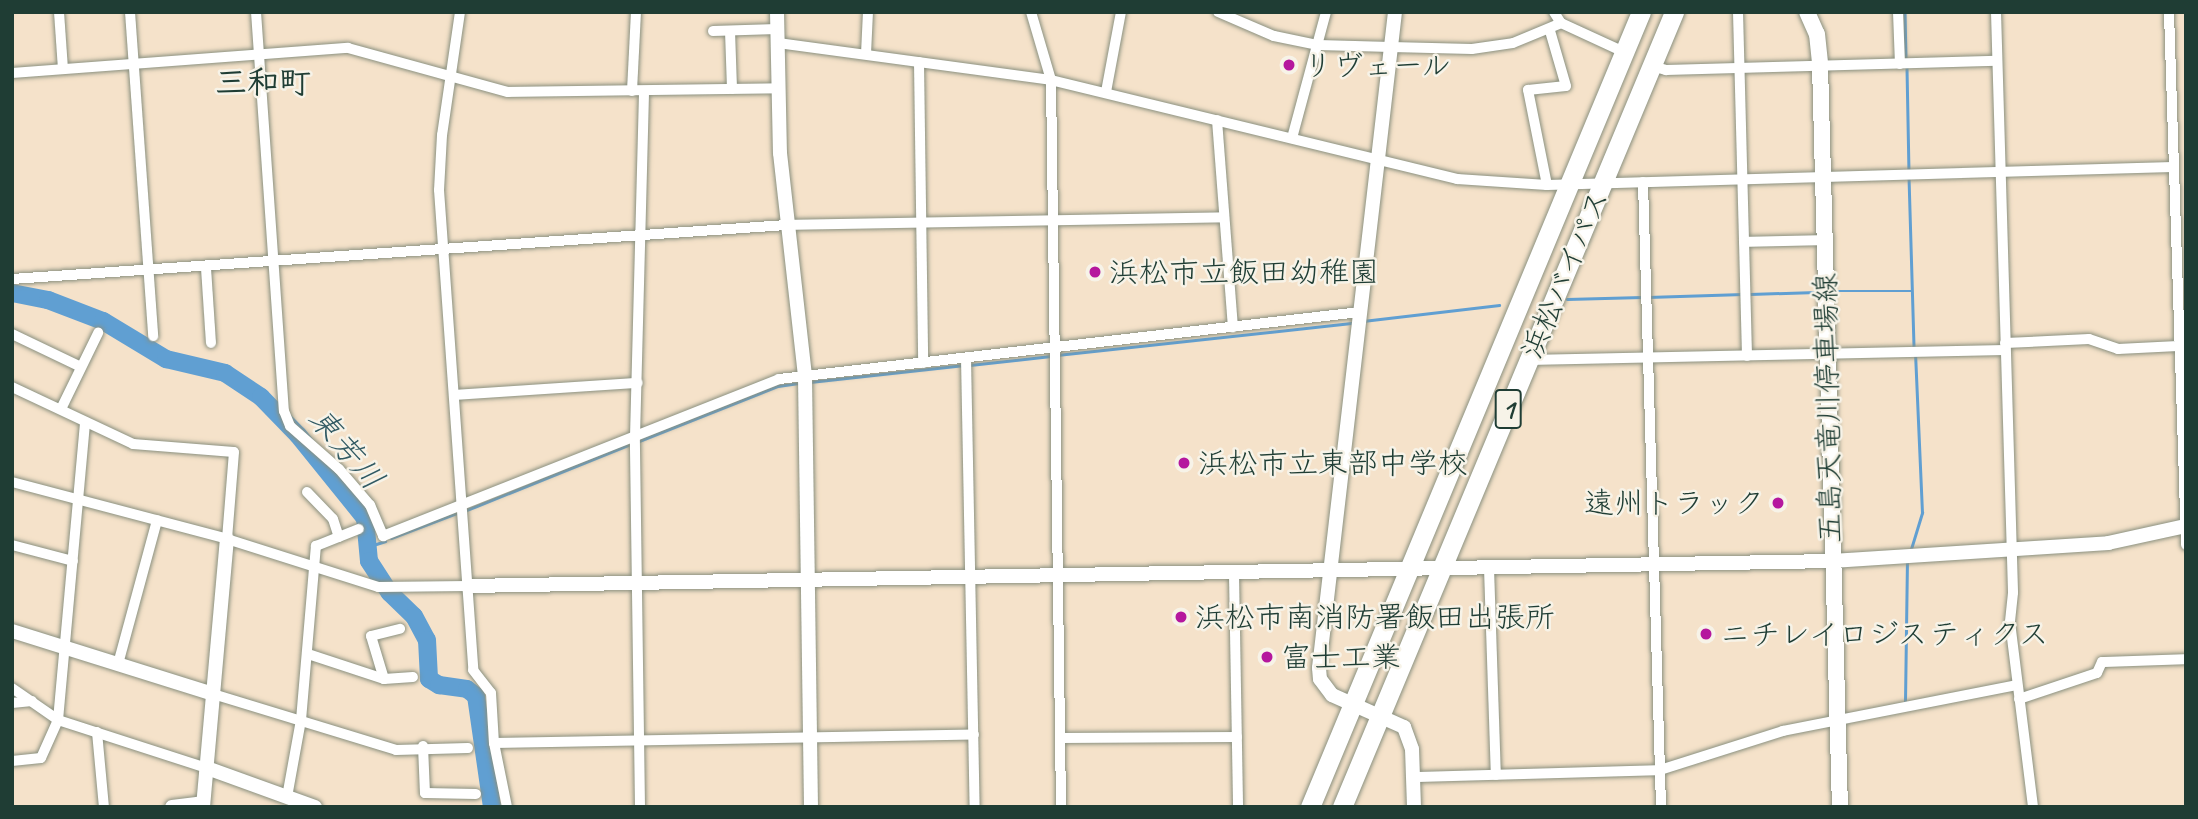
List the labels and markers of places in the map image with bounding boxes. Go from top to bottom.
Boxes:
place label: リヴェール [1303,47,1453,83]
marker: リヴェール [1281,57,1297,73]
place label: 浜松市立飯田幼稚園 [1109,254,1379,290]
marker: 浜松市立飯田幼稚園 [1087,264,1103,280]
place label: 浜松市立東部中学校 [1198,445,1468,481]
marker: 浜松市立東部中学校 [1176,455,1192,471]
place label: 遠州トラック [1584,485,1764,521]
marker: 遠州トラック [1770,495,1786,511]
place label: 浜松市南消防署飯田出張所 [1195,599,1555,635]
marker: 浜松市南消防署飯田出張所 [1173,609,1189,625]
place label: ニチレイロジスティクス [1720,616,2050,652]
marker: ニチレイロジスティクス [1698,626,1714,642]
place label: 富士工業 [1281,639,1401,675]
marker: 富士工業 [1259,649,1275,665]

